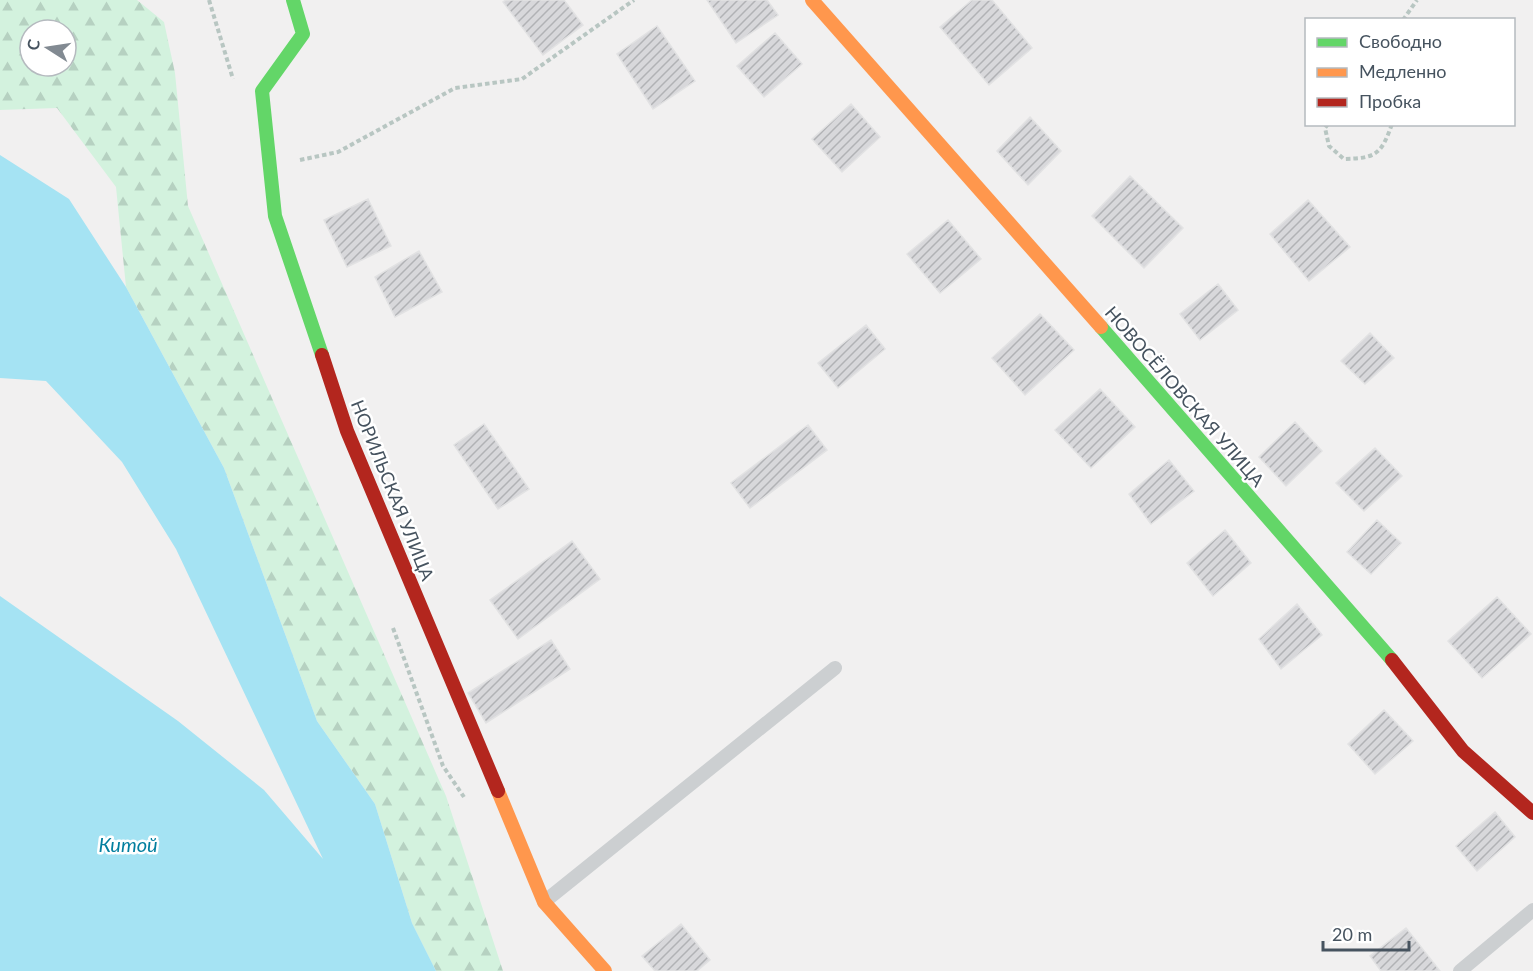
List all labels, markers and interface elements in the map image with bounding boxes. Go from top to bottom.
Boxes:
north arrow [18,18,78,78]
legend [1305,18,1515,126]
text: Свободно [1359,30,1442,52]
text: С [22,37,43,52]
text: Медленно [1359,60,1447,82]
text: Пробка [1359,90,1421,112]
street label: НОВОСЁЛОВСКАЯ УЛИЦА [1101,301,1270,491]
street label: НОРИЛЬСКАЯ УЛИЦА [347,397,440,584]
water label: Китой [98,832,158,856]
scale bar [1323,914,1408,952]
text: 20 m [1332,923,1372,945]

